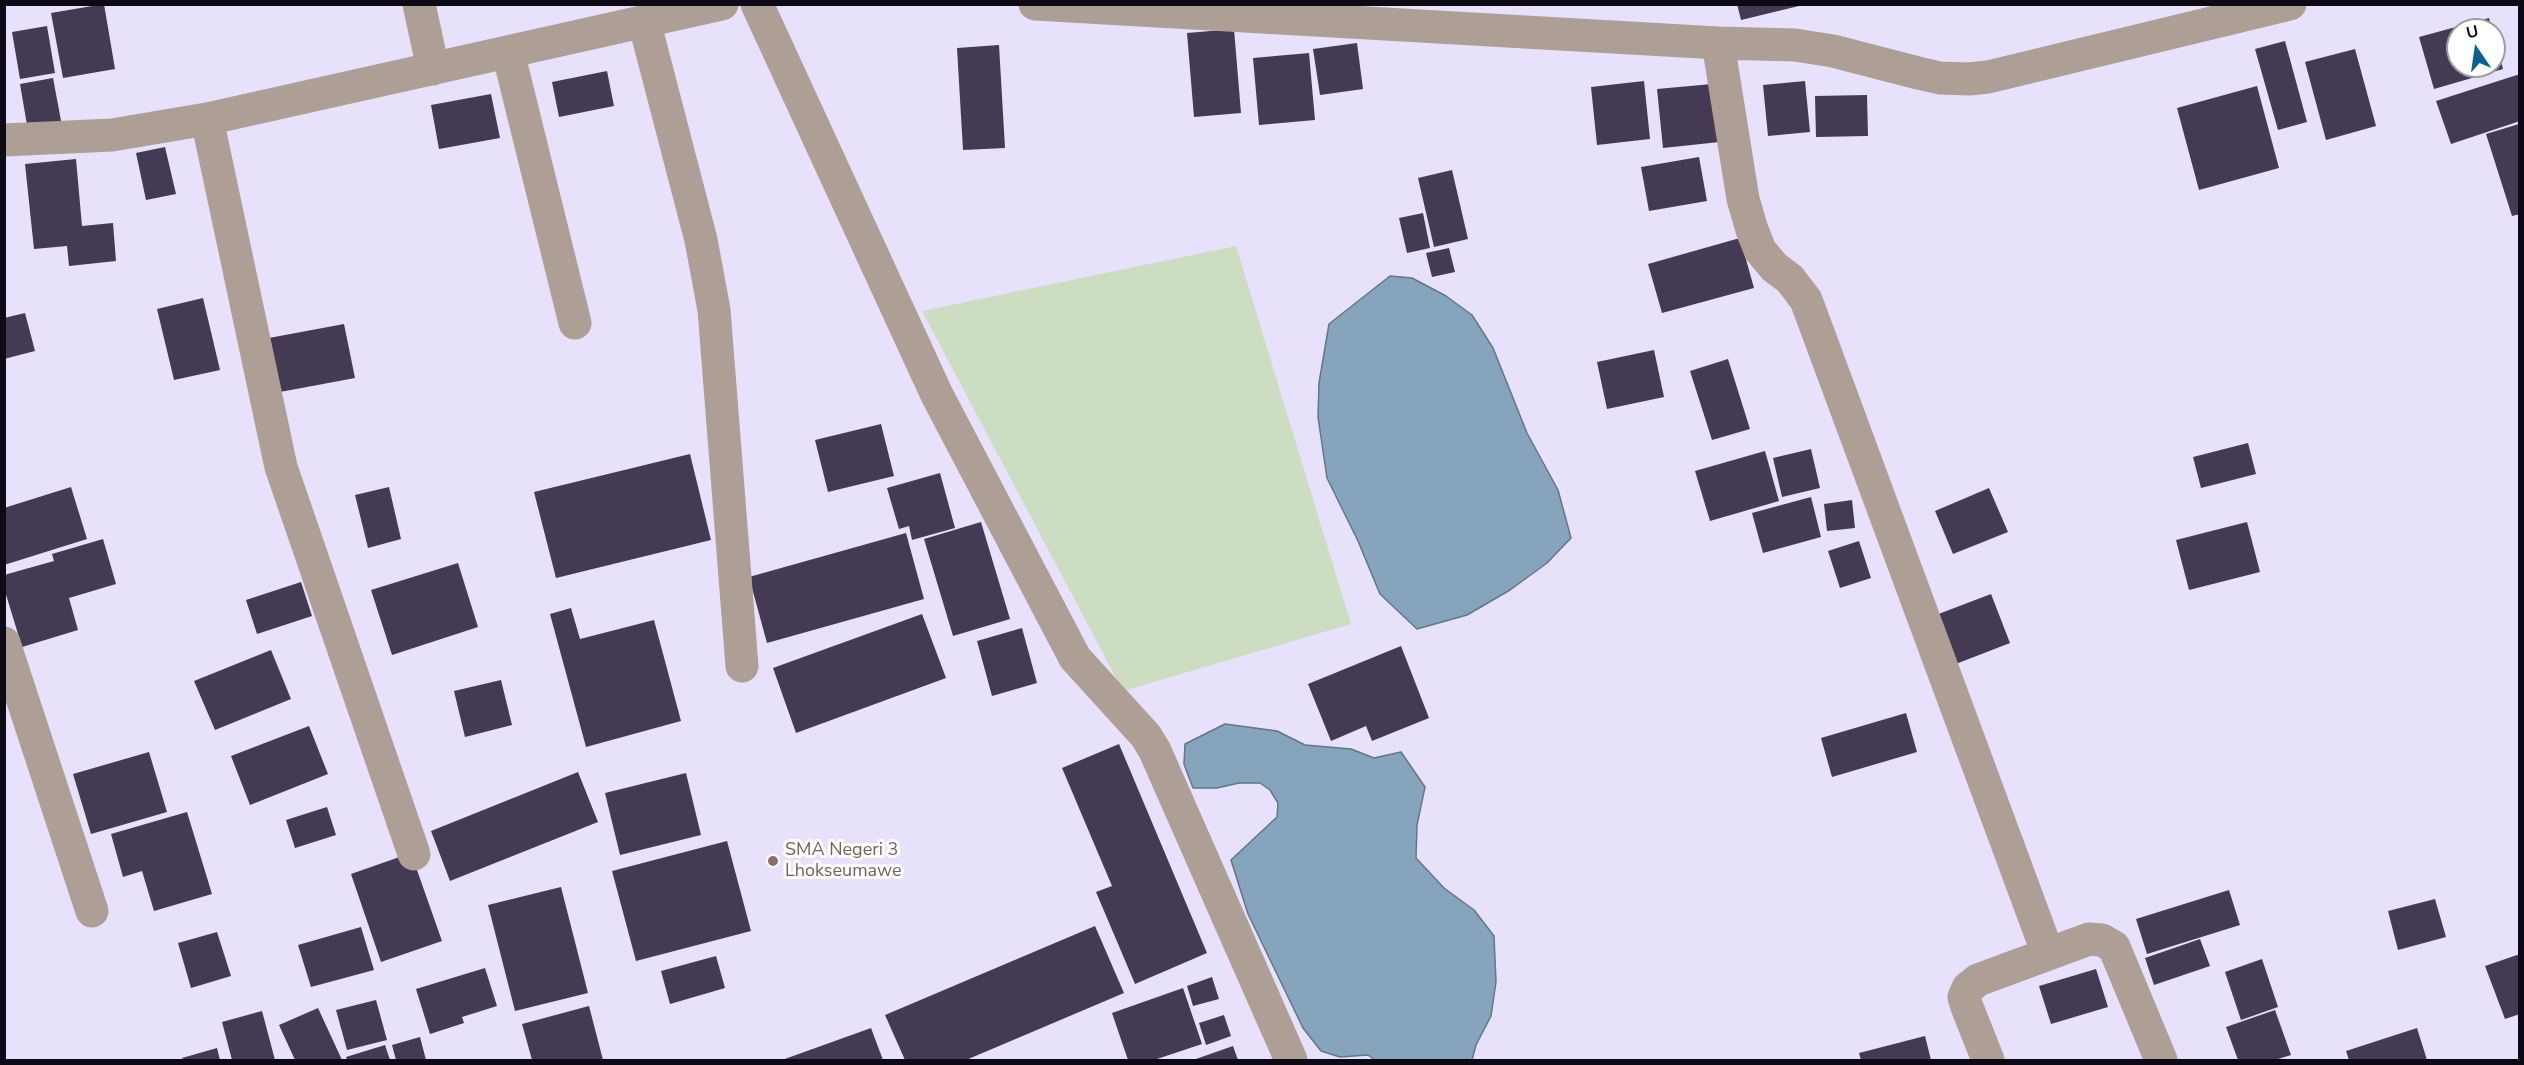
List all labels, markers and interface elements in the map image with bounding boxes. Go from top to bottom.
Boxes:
north arrow [2446,18,2506,78]
text: U [2464,20,2481,44]
place label: SMA Negeri 3 Lhokseumawe [785,840,902,882]
marker: SMA Negeri 3 Lhokseumawe [766,854,780,868]

